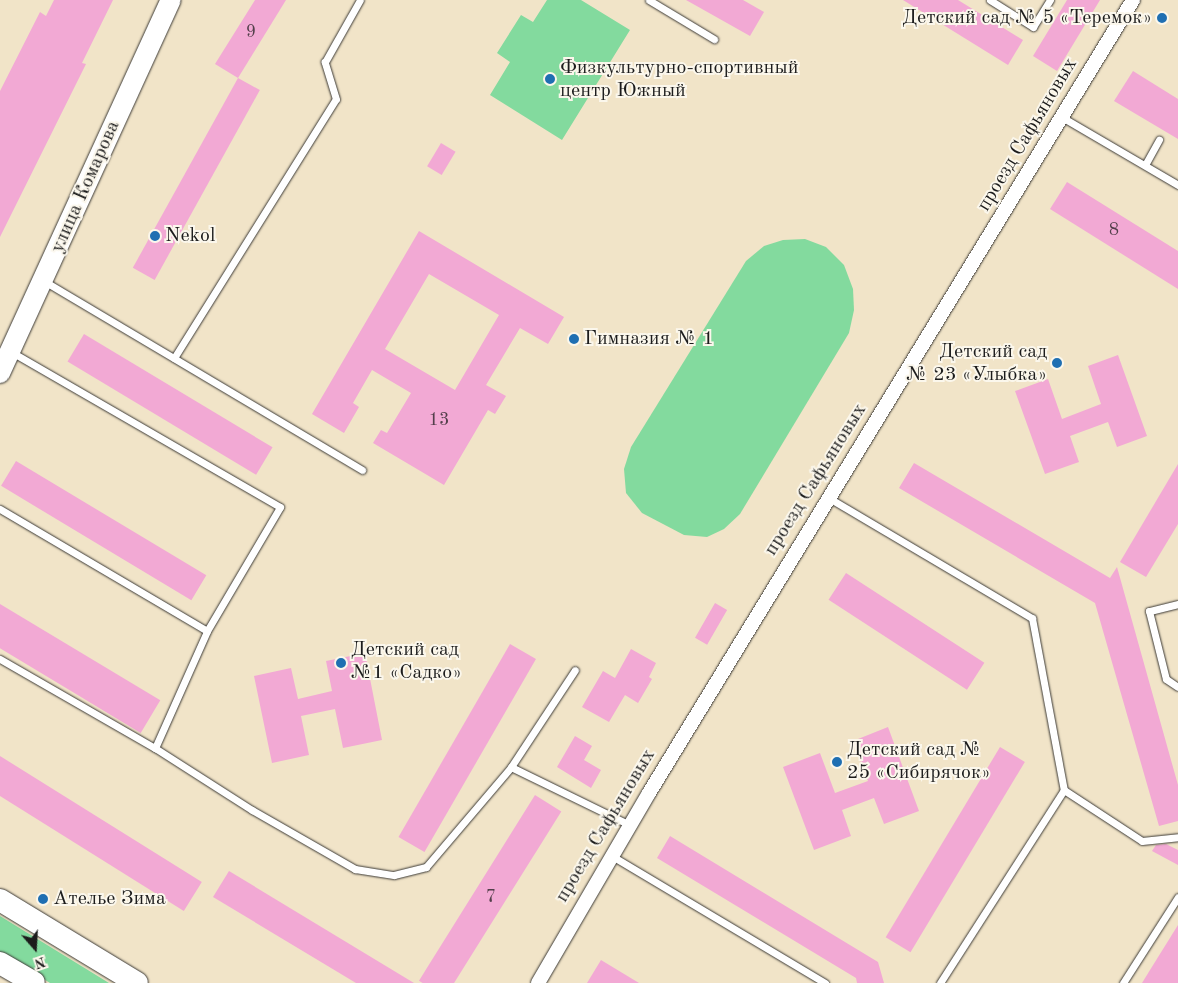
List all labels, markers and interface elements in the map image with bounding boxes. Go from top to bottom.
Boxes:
place label: Детский сад № 5 «Теремок» [902,6,1152,30]
marker: Детский сад № 5 «Теремок» [1156,12,1168,24]
house number: 9 [246,21,256,43]
street label: проезд Сафьяновых [973,54,1083,216]
place label: Физкультурно-спортивный центр Южный [560,56,799,103]
marker: Физкультурно-спортивный центр Южный [544,73,556,85]
street label: улица Комарова [46,117,126,257]
house number: 8 [1109,219,1119,241]
place label: Nekol [165,224,215,248]
marker: Nekol [149,230,161,242]
place label: Гимназия № 1 [584,327,714,351]
marker: Гимназия № 1 [568,333,580,345]
place label: Детский сад № 23 «Улыбка» [906,340,1047,387]
marker: Детский сад № 23 «Улыбка» [1051,357,1063,369]
street label: проезд Сафьяновых [759,399,873,561]
house number: 13 [429,409,449,431]
place label: Детский сад №1 «Cадко» [351,639,462,686]
marker: Детский сад №1 «Cадко» [335,657,347,669]
place label: Детский сад № 25 «Сибирячок» [847,738,991,785]
street label: проезд Сафьяновых [551,745,661,907]
marker: Детский сад № 25 «Сибирячок» [831,756,843,768]
house number: 7 [486,886,496,908]
place label: Ателье Зима [53,887,166,911]
marker: Ателье Зима [37,893,49,905]
north arrow [10,923,60,973]
text: N [33,954,47,971]

